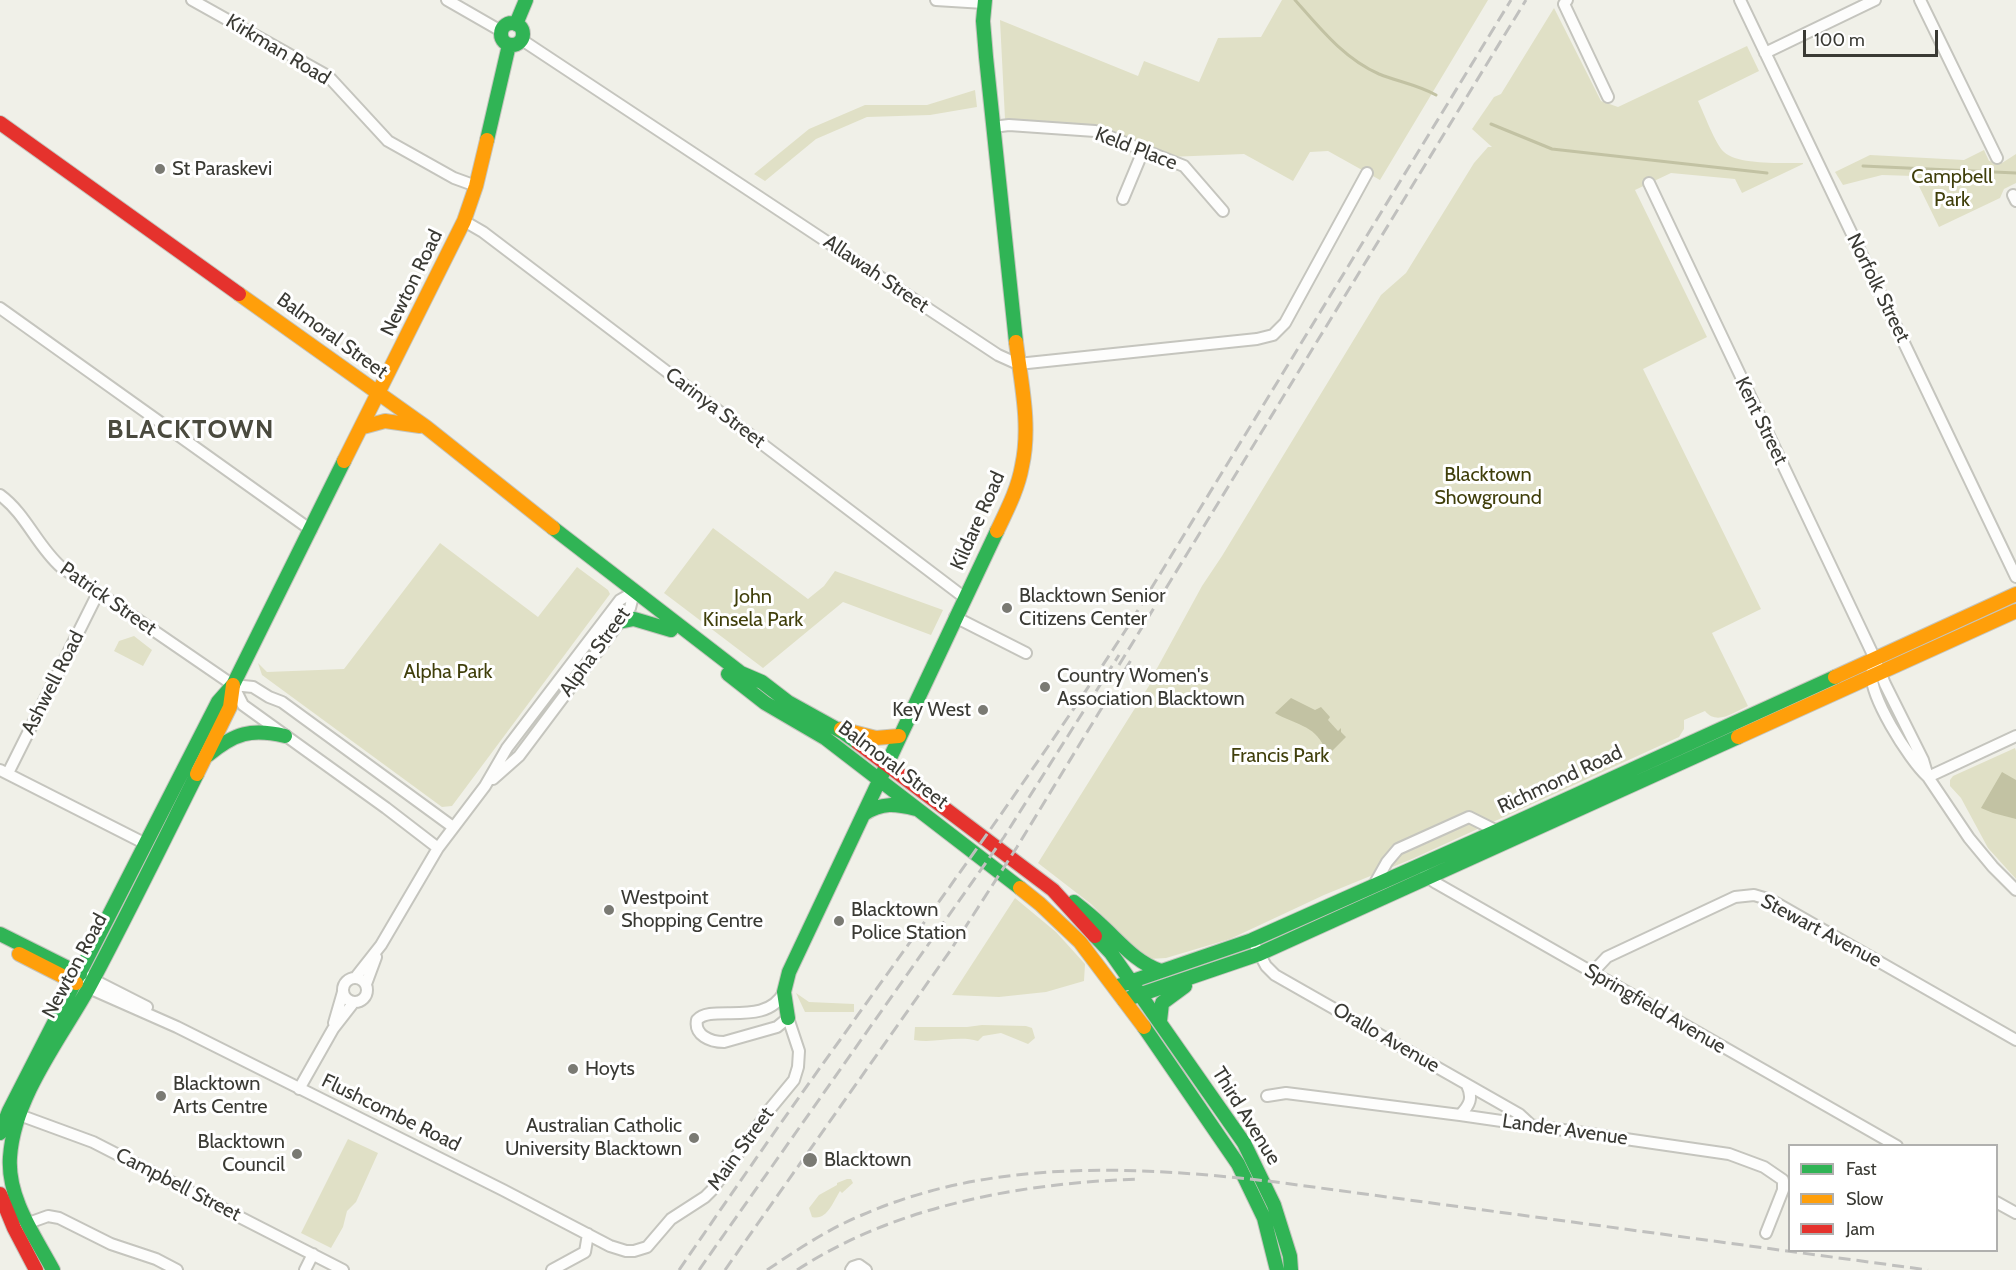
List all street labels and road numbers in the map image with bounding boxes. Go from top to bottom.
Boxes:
street label: Kirkman Road [221,9,335,91]
street label: Keld Place [1092,122,1180,176]
street label: Newton Road [376,226,448,340]
street label: Allawah Street [819,230,933,318]
street label: Norfolk Street [1841,230,1915,346]
street label: Balmoral Street [272,288,392,384]
street label: Carinya Street [660,363,770,453]
street label: Kent Street [1729,373,1793,469]
street label: Kildare Road [946,468,1010,574]
street label: Patrick Street [55,557,161,641]
street label: Alpha Street [555,603,635,701]
street label: Ashwell Road [17,627,89,739]
street label: Balmoral Street [833,716,953,814]
street label: Richmond Road [1494,741,1626,819]
street label: Stewart Avenue [1757,889,1885,973]
street label: Newton Road [37,909,113,1023]
street label: Springfield Avenue [1580,959,1730,1059]
street label: Orallo Avenue [1328,998,1444,1078]
street label: Third Avenue [1206,1063,1286,1169]
street label: Flushcombe Road [318,1069,464,1157]
street label: Main Street [703,1103,779,1195]
street label: Lander Avenue [1501,1109,1629,1151]
street label: Campbell Street [111,1143,245,1227]

